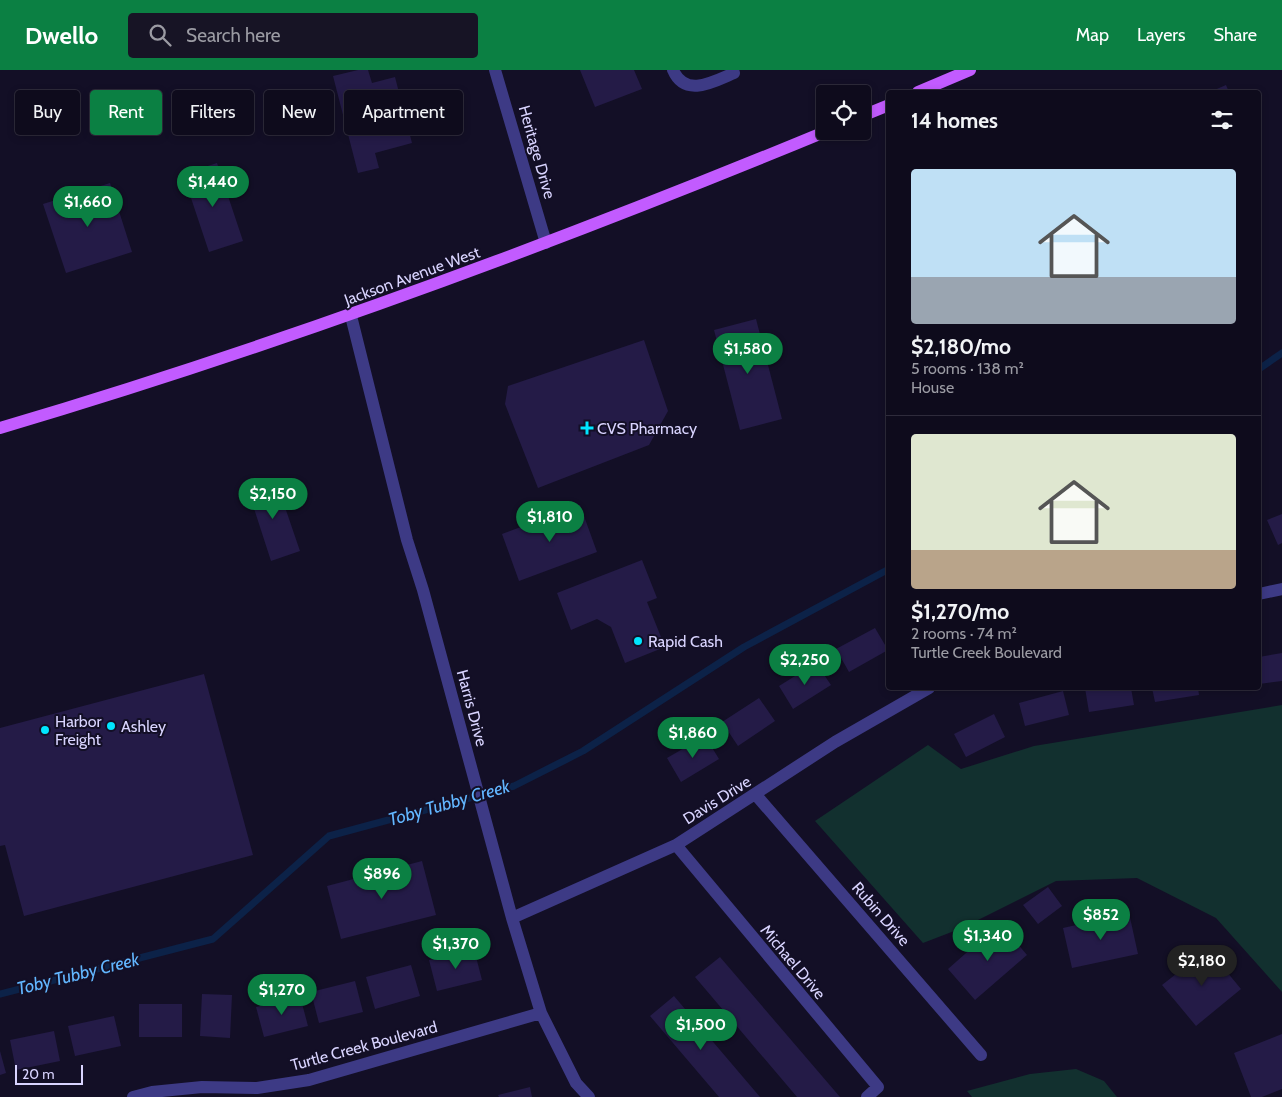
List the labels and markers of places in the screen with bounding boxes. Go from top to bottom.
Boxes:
pin: $1,440 [172,166,254,208]
pin: $1,660 [47,186,129,228]
pin: $1,580 [707,332,789,375]
place label: CVS Pharmacy [597,419,697,438]
marker: CVS Pharmacy [581,422,593,434]
pin: $2,150 [232,478,314,520]
pin: $1,810 [509,500,591,543]
place label: Rapid Cash [648,632,723,651]
marker: Rapid Cash [632,635,644,647]
pin: $2,250 [764,644,846,686]
place label: Harbor Freight [55,712,103,749]
pin: $1,860 [652,716,734,759]
place label: Ashley [121,717,166,736]
marker: Ashley [105,720,117,732]
marker: Harbor Freight [39,724,51,736]
pin: $896 [352,858,412,900]
pin: $852 [1071,898,1131,941]
pin: $1,340 [947,920,1029,962]
pin: $1,370 [415,928,497,970]
pin: $2,180 [1161,944,1243,987]
pin: $1,270 [241,974,323,1016]
pin: $1,500 [660,1008,742,1051]

